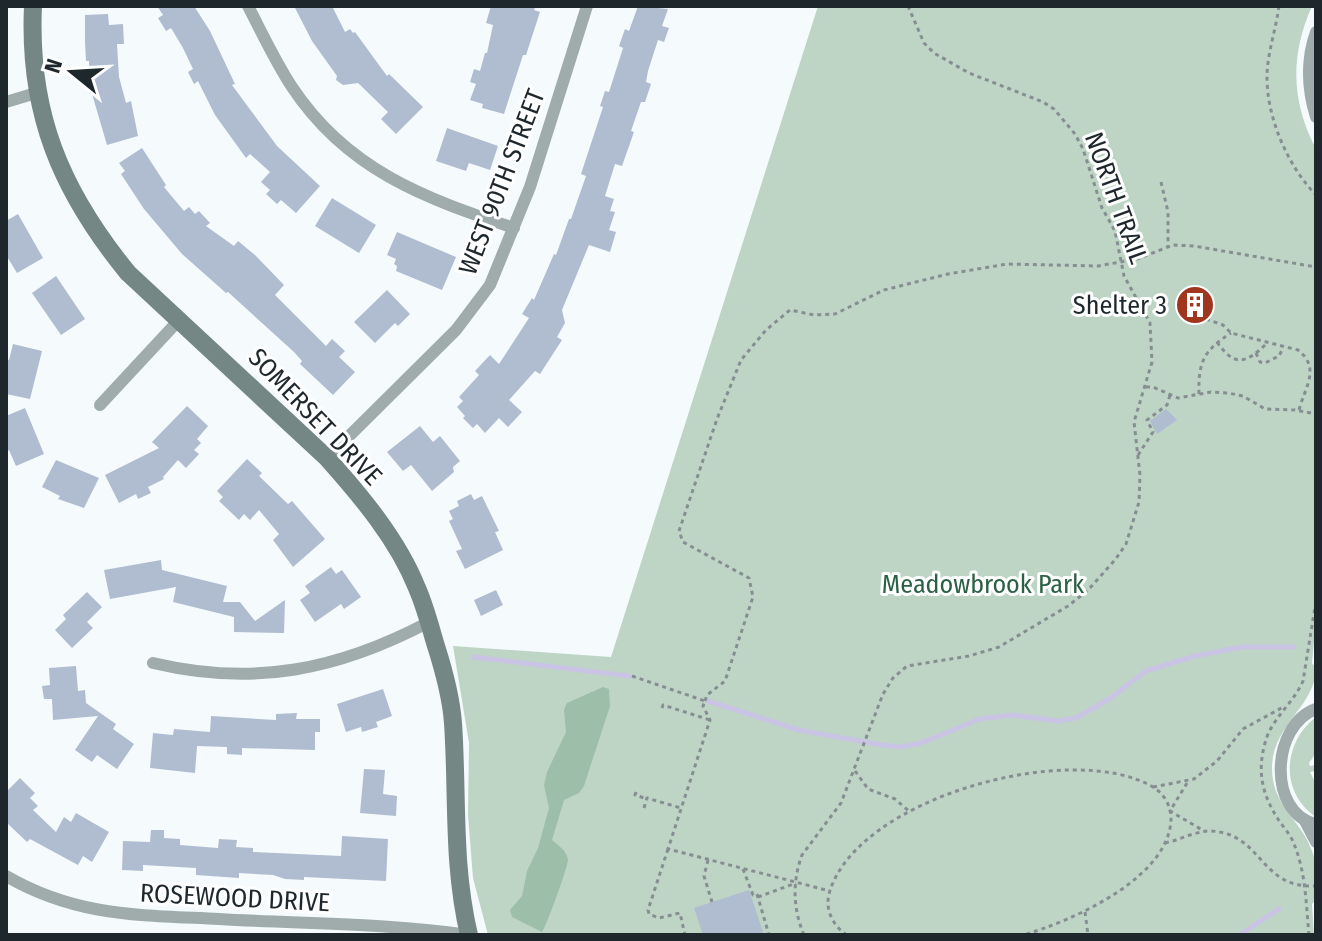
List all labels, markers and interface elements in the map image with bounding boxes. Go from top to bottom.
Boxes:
north arrow [32,32,112,112]
text: N [39,56,68,76]
street label: WEST 90TH STREET [452,85,552,279]
street label: NORTH TRAIL [1078,128,1154,269]
building icon: Shelter 3 [1174,284,1216,326]
place label: Shelter 3 [1073,290,1167,321]
street label: SOMERSET DRIVE [242,342,388,492]
park label: Meadowbrook Park [882,569,1085,600]
street label: ROSEWOOD DRIVE [139,878,331,918]

